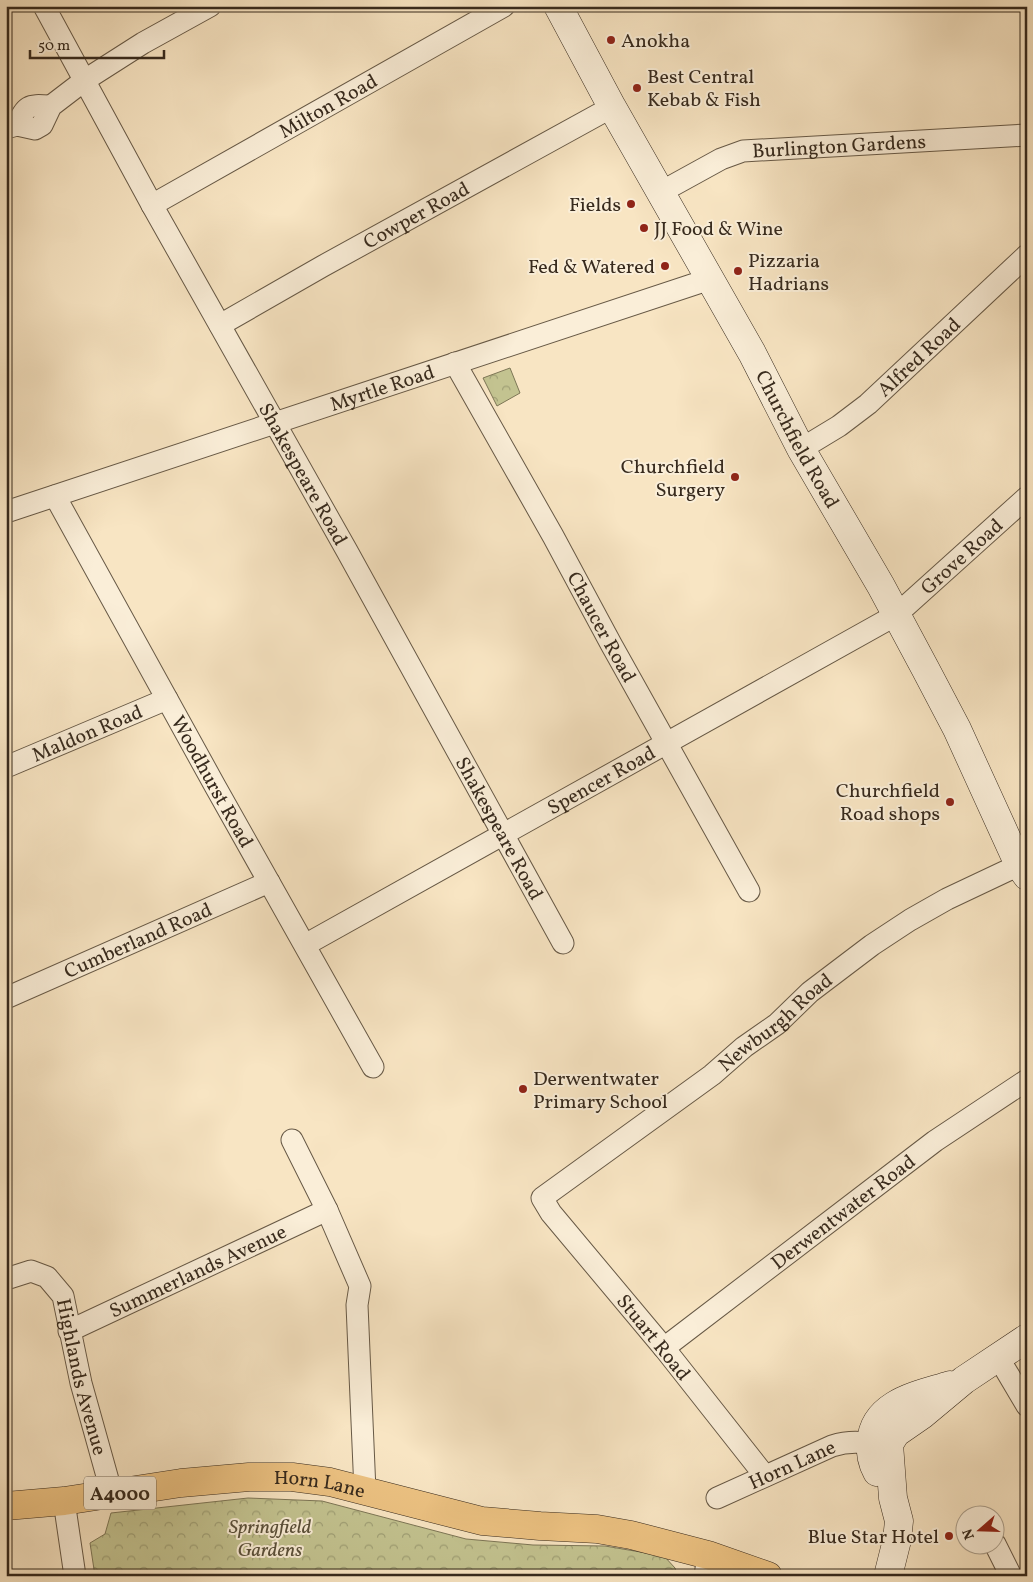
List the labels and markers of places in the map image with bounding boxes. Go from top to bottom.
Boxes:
place label: Anokha [621,28,690,56]
marker: Anokha [605,34,617,46]
place label: Best Central Kebab & Fish [647,64,761,115]
marker: Best Central Kebab & Fish [631,82,643,94]
place label: Fields [569,192,621,220]
marker: Fields [625,198,637,210]
place label: JJ Food & Wine [654,216,783,244]
marker: JJ Food & Wine [638,222,650,234]
place label: Pizzaria Hadrians [748,248,829,299]
place label: Fed & Watered [528,254,655,282]
marker: Fed & Watered [659,260,671,272]
marker: Pizzaria Hadrians [732,265,744,277]
place label: Churchfield Surgery [621,454,725,505]
marker: Churchfield Surgery [729,471,741,483]
place label: Churchfield Road shops [836,778,940,829]
marker: Churchfield Road shops [944,796,956,808]
place label: Derwentwater Primary School [533,1066,668,1117]
marker: Derwentwater Primary School [517,1083,529,1095]
place label: Blue Star Hotel [807,1524,939,1552]
marker: Blue Star Hotel [943,1530,955,1542]

